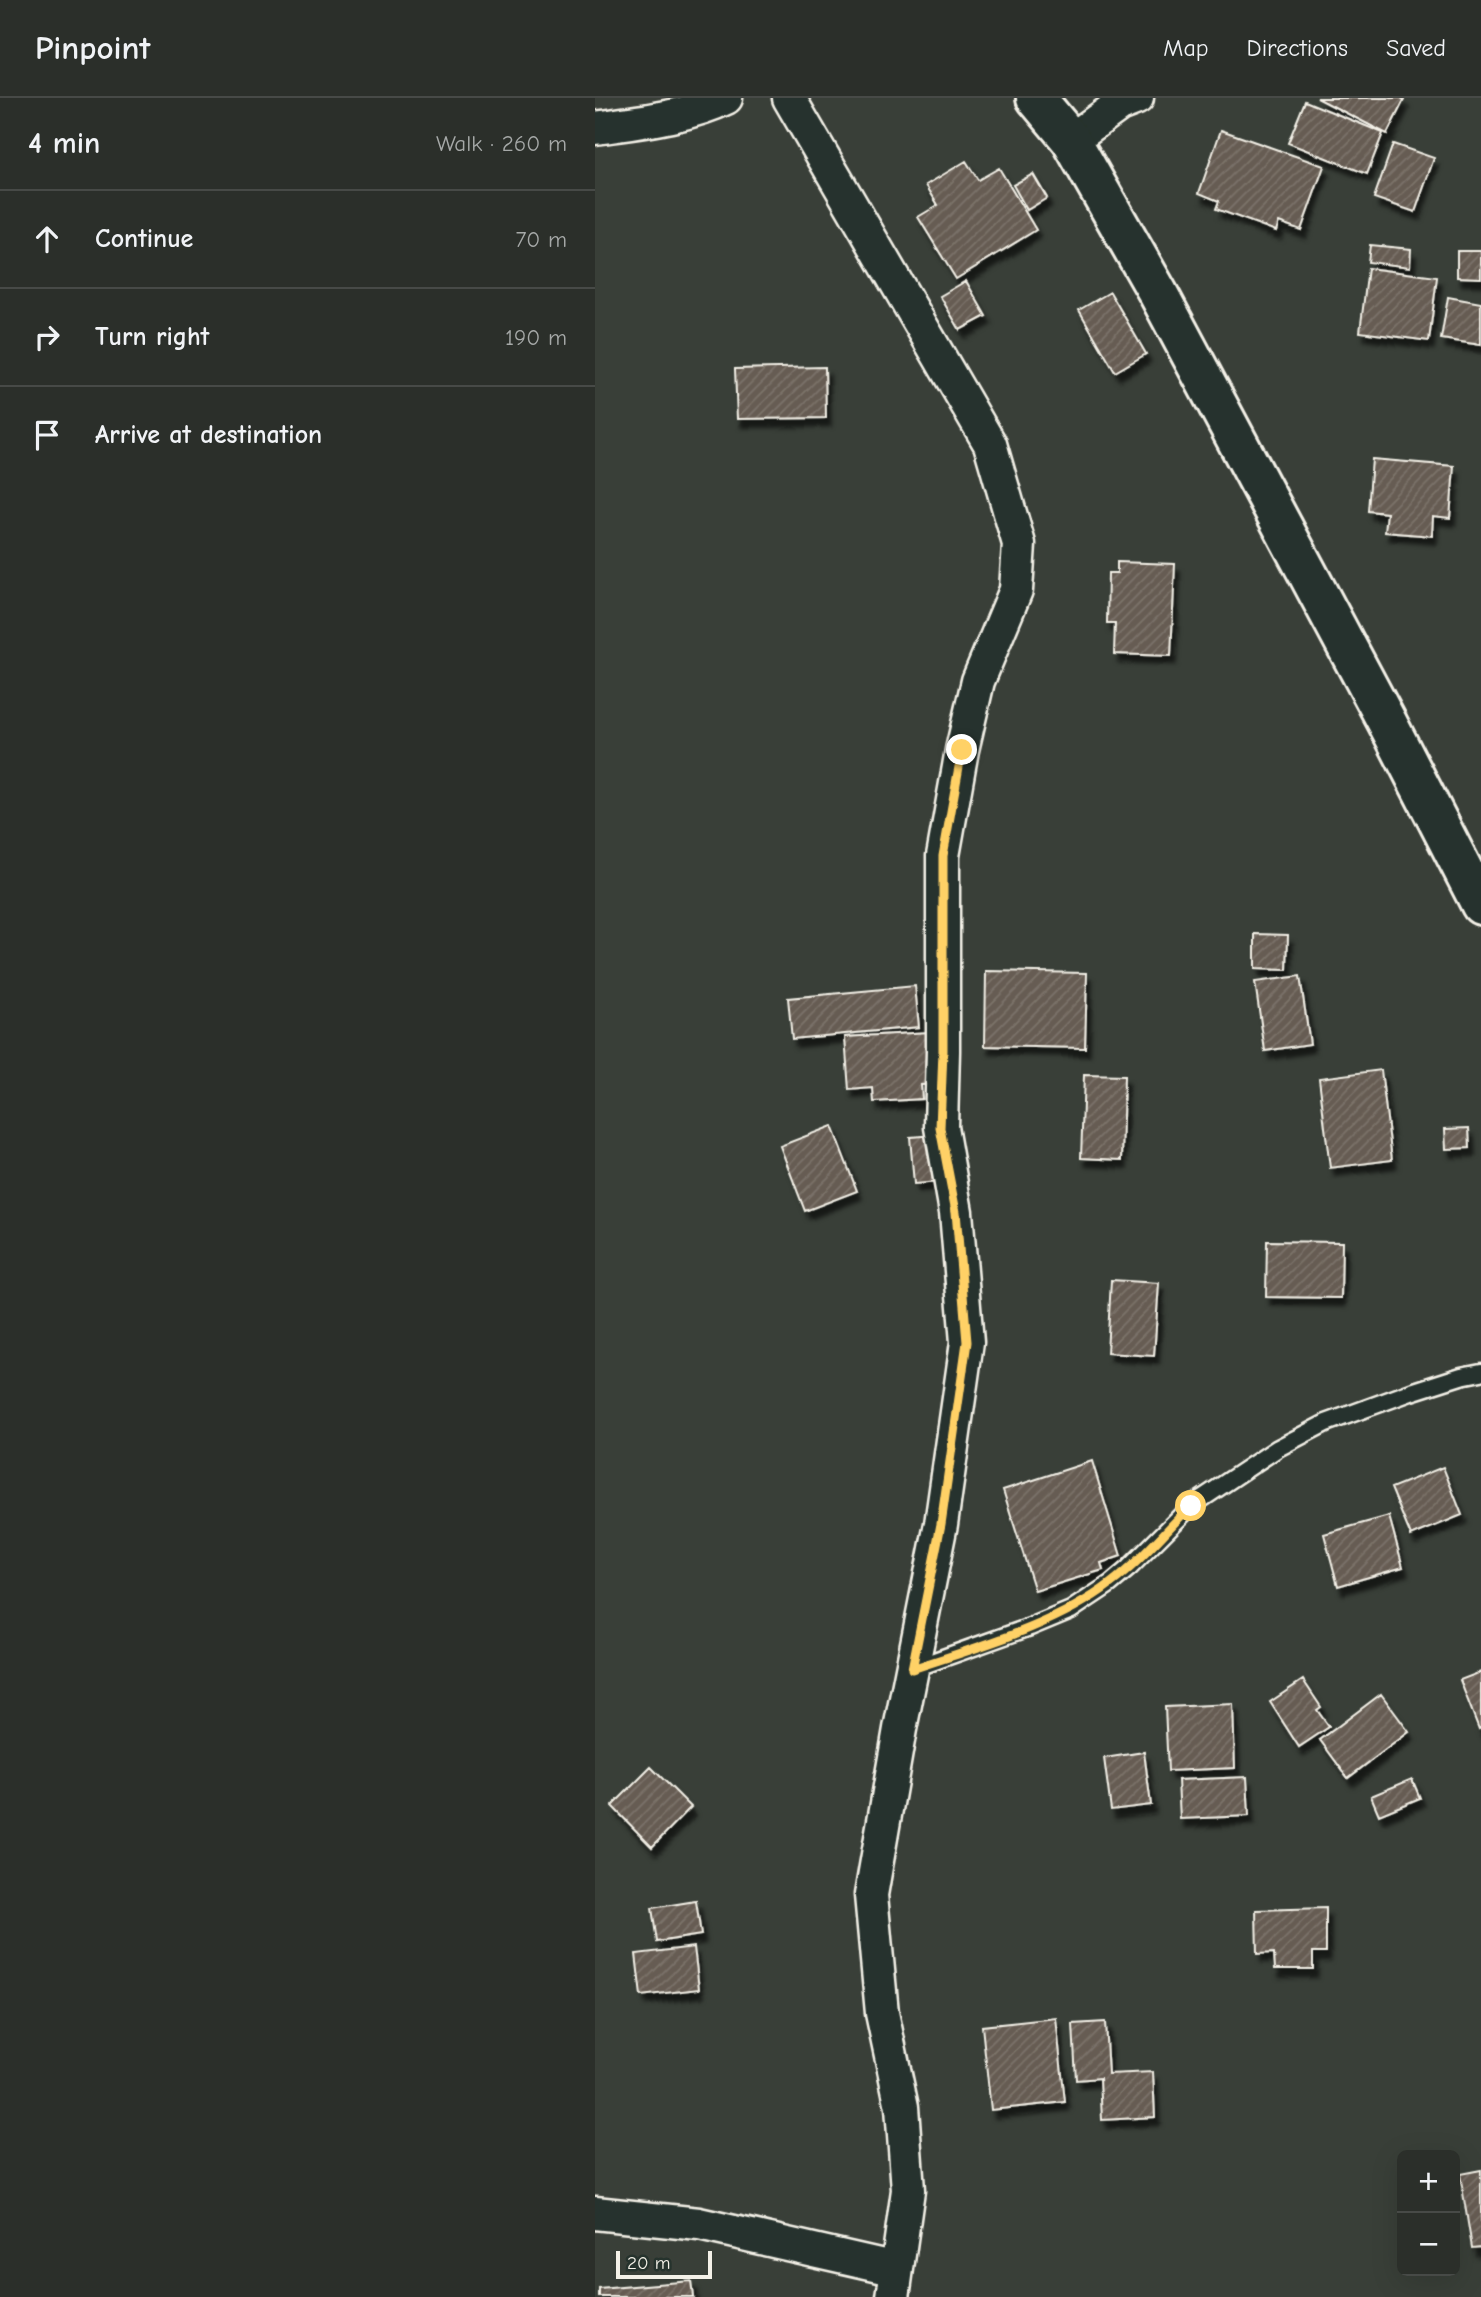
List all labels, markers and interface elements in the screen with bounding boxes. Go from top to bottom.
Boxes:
text: Pinpoint [35,29,150,67]
text: Map [1163,34,1209,62]
text: Directions [1247,34,1348,62]
text: Saved [1386,34,1446,62]
text: 4 min [28,126,100,161]
text: Walk · 260 m [436,130,567,157]
icon: ahead [28,220,66,258]
text: Continue [95,224,193,254]
text: 70 m [515,226,567,253]
icon: right [28,318,66,356]
text: Turn right [95,322,209,352]
text: 190 m [505,324,567,351]
icon: arrive [28,416,66,454]
text: Arrive at destination [95,420,322,450]
route end [946,734,977,765]
route start [1175,1490,1206,1521]
map controls [1397,2150,1460,2276]
button: + [1397,2150,1460,2213]
button: − [1397,2213,1460,2276]
scale bar [616,2248,712,2280]
text: 20 m [627,2252,671,2274]

